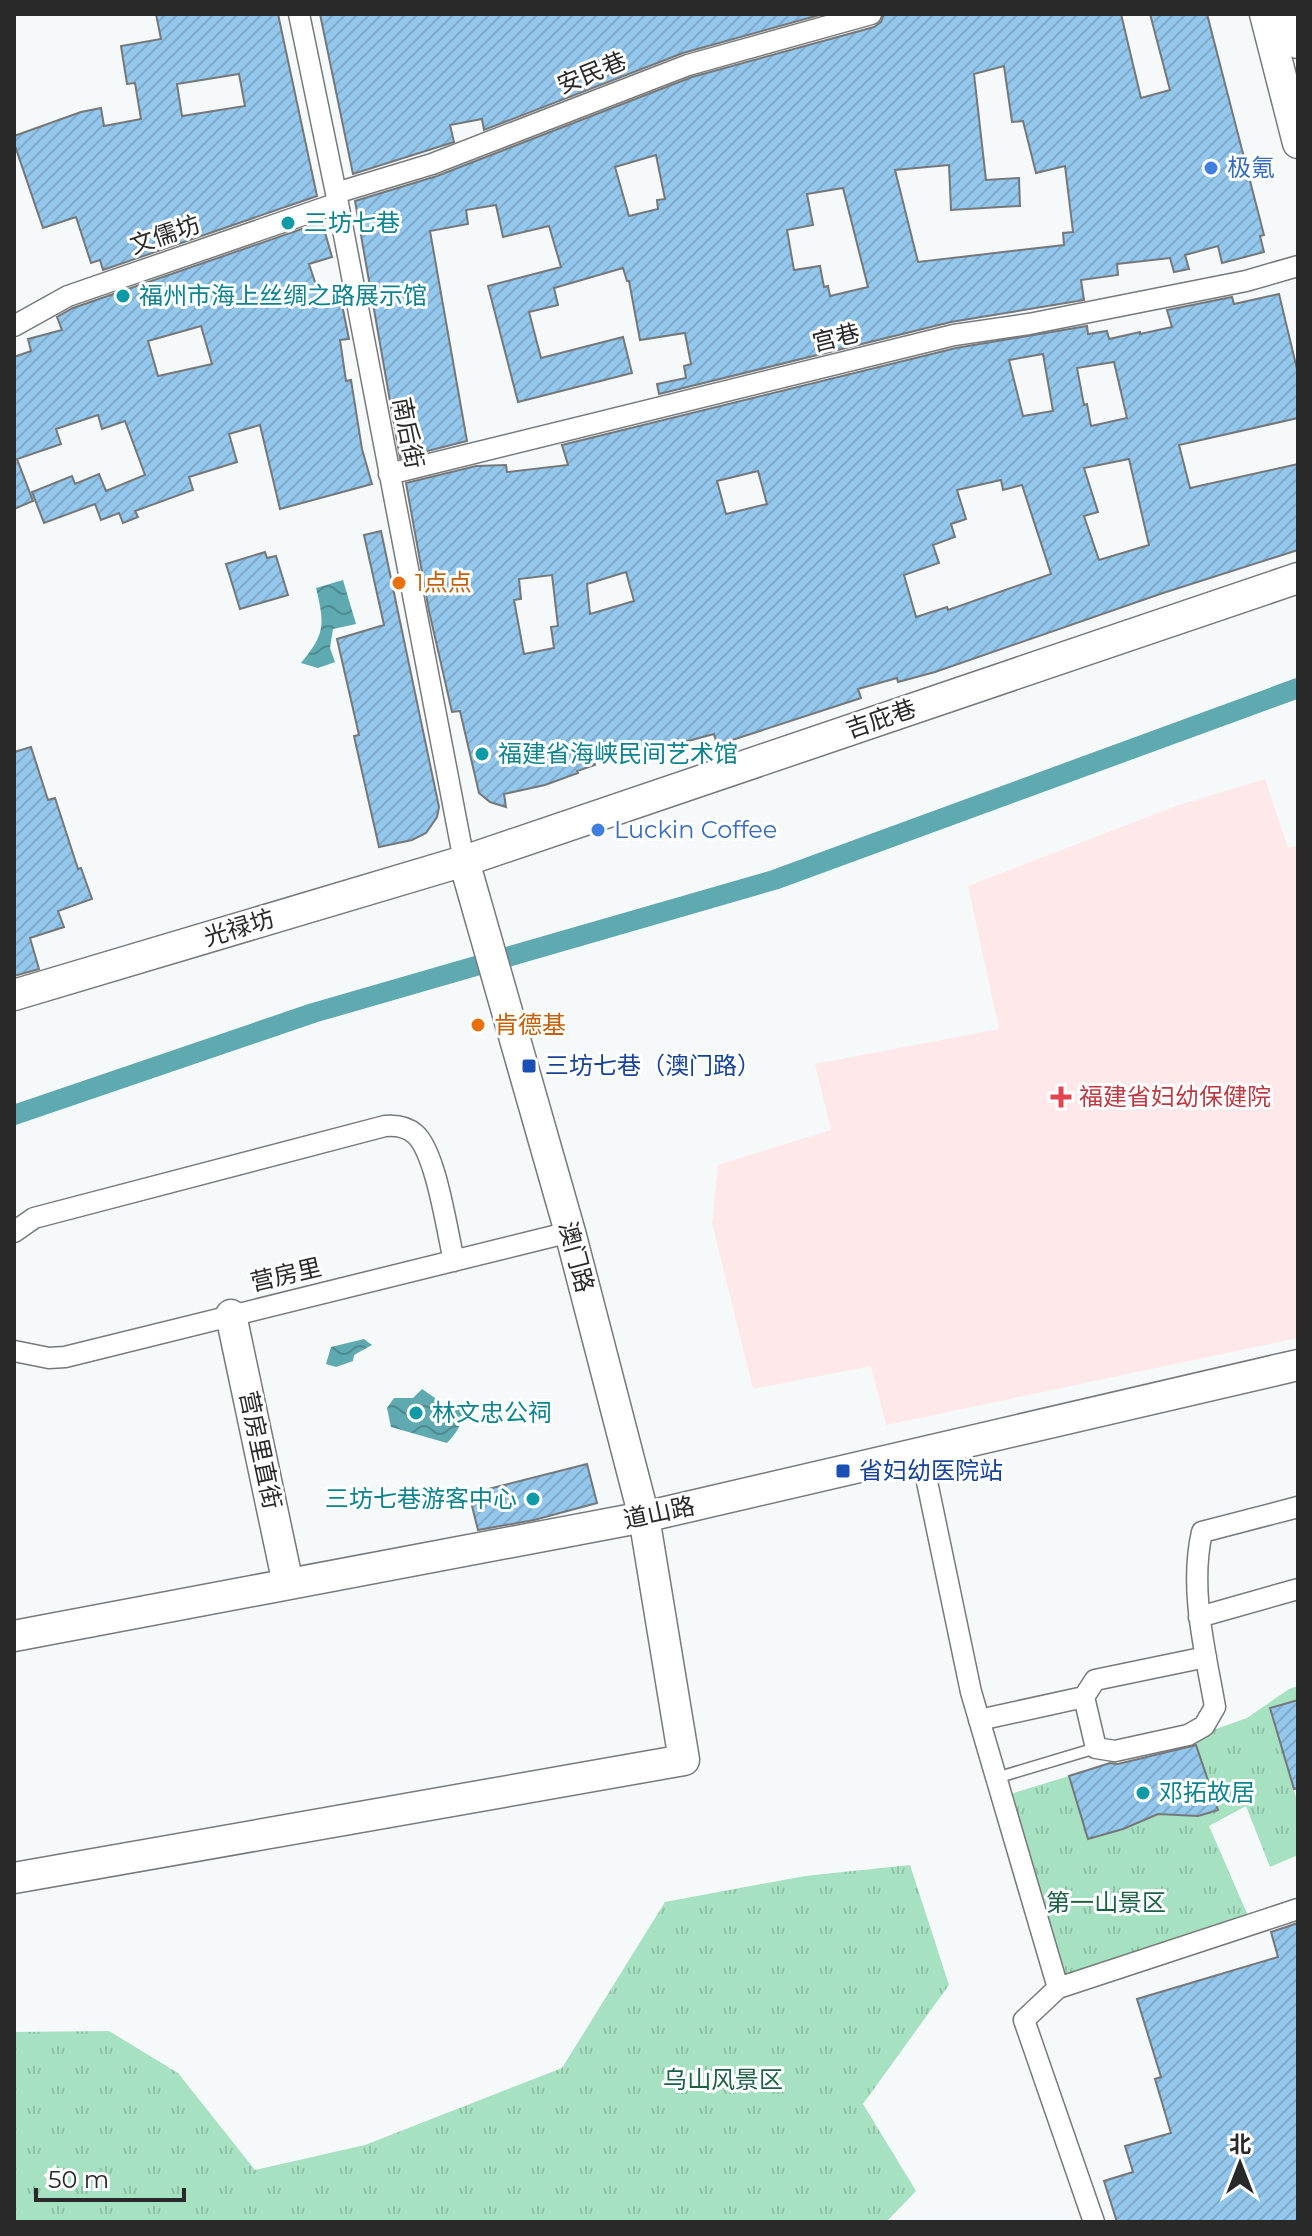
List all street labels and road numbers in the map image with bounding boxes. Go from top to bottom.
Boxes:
street label: 安民巷 [553,46,631,99]
street label: 文儒坊 [126,209,204,260]
street label: 宫巷 [809,318,863,357]
street label: 南后街 [387,395,430,471]
street label: 吉庇巷 [842,693,920,744]
street label: 光禄坊 [200,903,278,952]
street label: 澳门路 [553,1218,600,1295]
street label: 营房里 [248,1252,324,1297]
street label: 营房里直街 [234,1388,287,1512]
street label: 道山路 [621,1491,697,1534]

